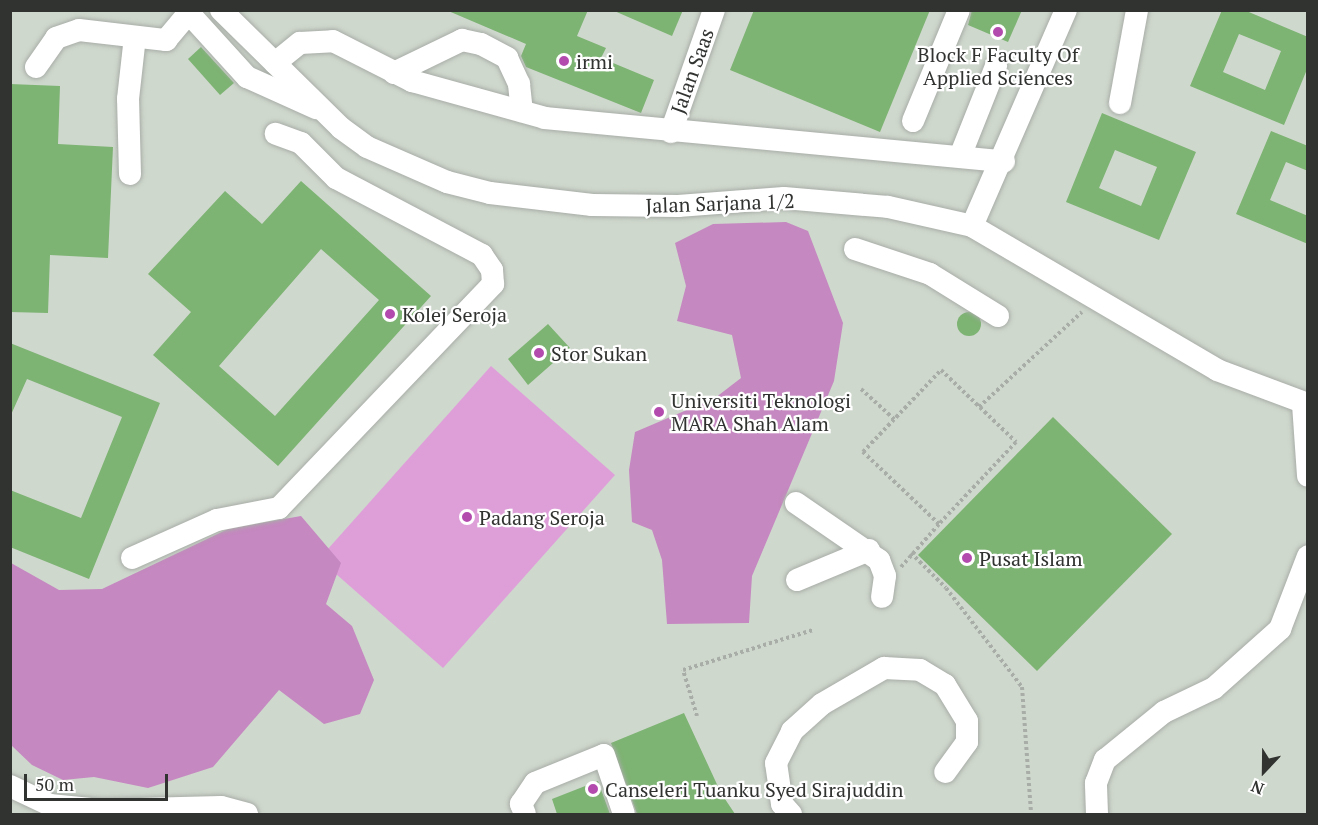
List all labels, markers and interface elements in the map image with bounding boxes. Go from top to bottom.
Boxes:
street label: Jalan Saas [665,25,719,117]
marker: Block F Faculty Of Applied Sciences [991,25,1005,39]
place label: Block F Faculty Of Applied Sciences [917,42,1079,89]
place label: irmi [576,49,613,73]
marker: irmi [557,54,571,68]
street label: Jalan Sarjana 1/2 [645,188,795,218]
place label: Kolej Seroja [402,302,507,326]
marker: Kolej Seroja [383,307,397,321]
place label: Stor Sukan [551,341,647,365]
marker: Stor Sukan [532,346,546,360]
place label: Universiti Teknologi MARA Shah Alam [671,388,851,435]
marker: Universiti Teknologi MARA Shah Alam [652,405,666,419]
place label: Padang Seroja [479,505,605,529]
marker: Padang Seroja [460,510,474,524]
place label: Pusat Islam [979,546,1082,570]
marker: Pusat Islam [960,551,974,565]
north arrow [1234,741,1294,801]
scale bar [27,762,171,800]
text: 50 m [35,772,74,796]
text: N [1248,775,1267,800]
place label: Canseleri Tuanku Syed Sirajuddin [605,777,903,801]
marker: Canseleri Tuanku Syed Sirajuddin [586,782,600,796]

